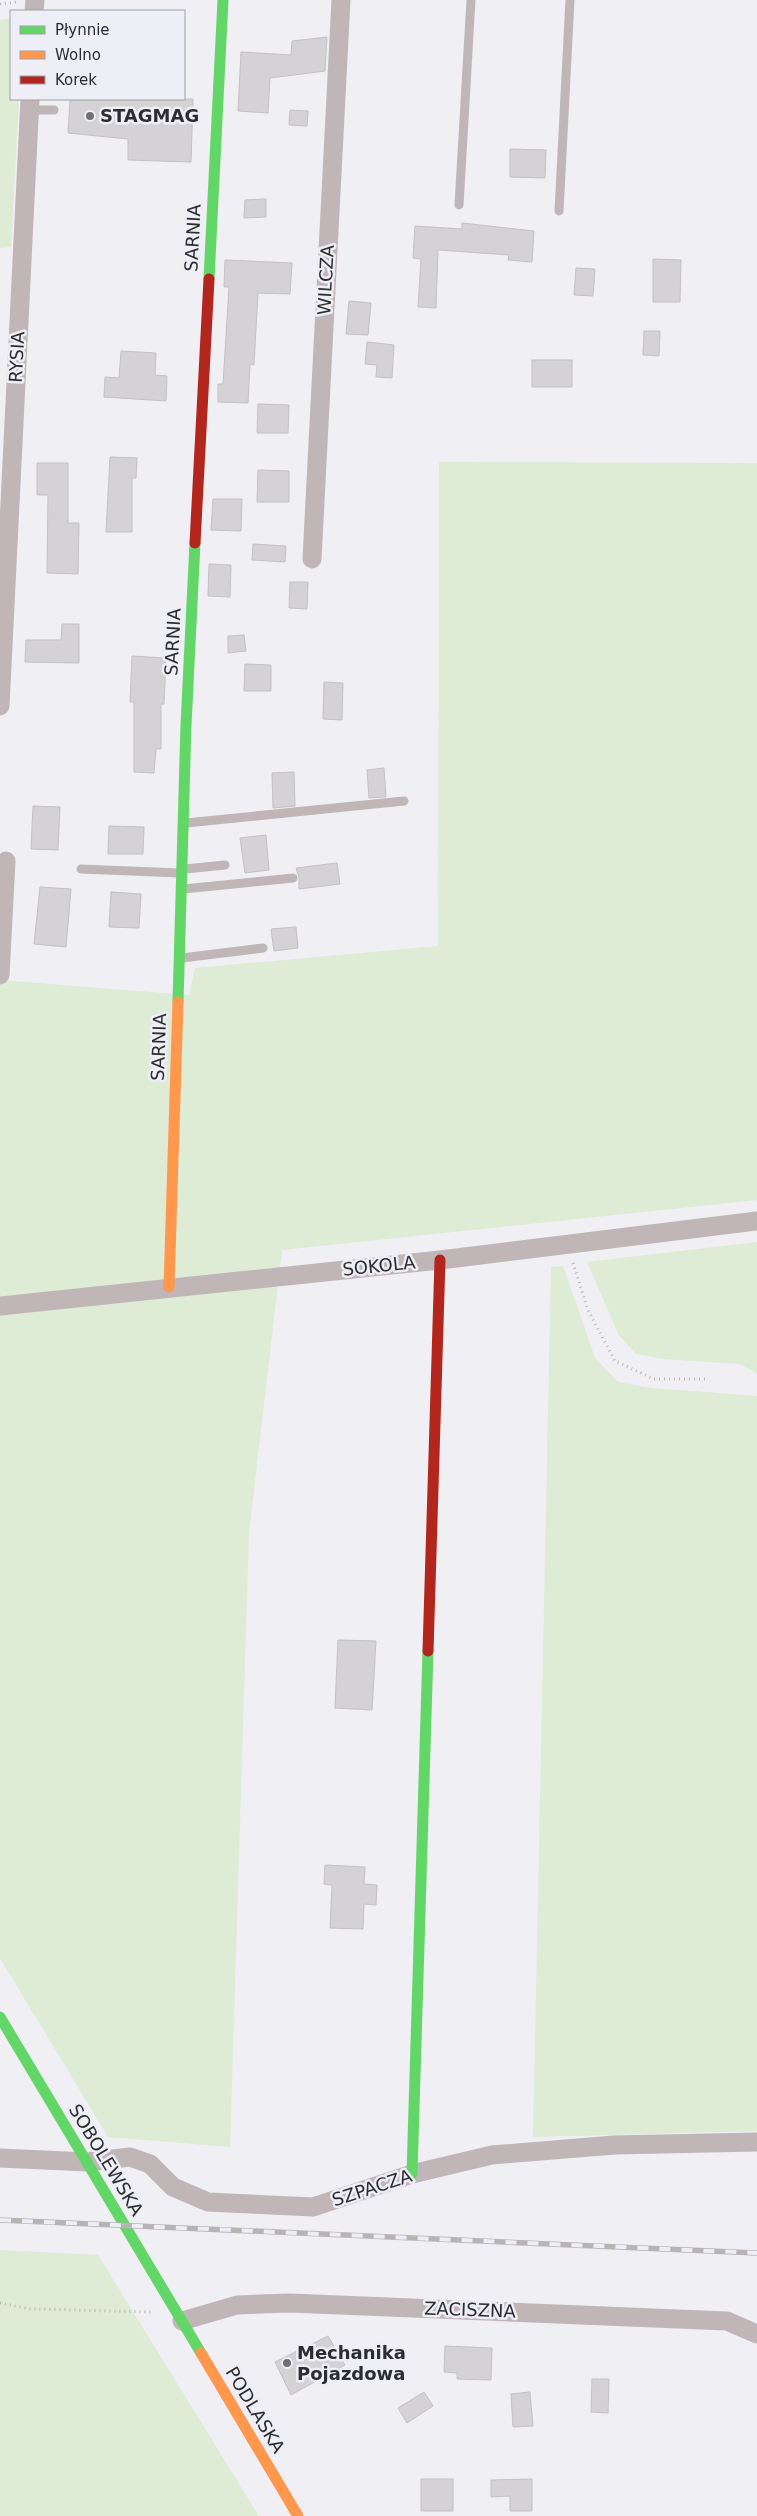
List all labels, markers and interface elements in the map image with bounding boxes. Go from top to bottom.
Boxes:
legend [10,10,185,100]
text: Płynnie [55,21,110,39]
text: Wolno [55,46,101,64]
text: Korek [55,71,97,89]
place label: STAGMAG [100,105,199,126]
marker: STAGMAG [84,110,96,122]
street label: SARNIA [180,203,205,272]
street label: WILCZA [313,244,338,316]
street label: RYSIA [5,330,28,383]
street label: SARNIA [160,607,185,676]
street label: SARNIA [147,1012,170,1081]
street label: SOKOLA [341,1251,417,1280]
street label: SOBOLEWSKA [65,2100,148,2220]
street label: SZPACZA [329,2165,415,2210]
street label: ZACISZNA [424,2297,517,2322]
place label: Mechanika Pojazdowa [297,2342,406,2384]
marker: Mechanika Pojazdowa [281,2357,293,2369]
street label: PODLASKA [221,2363,290,2457]

